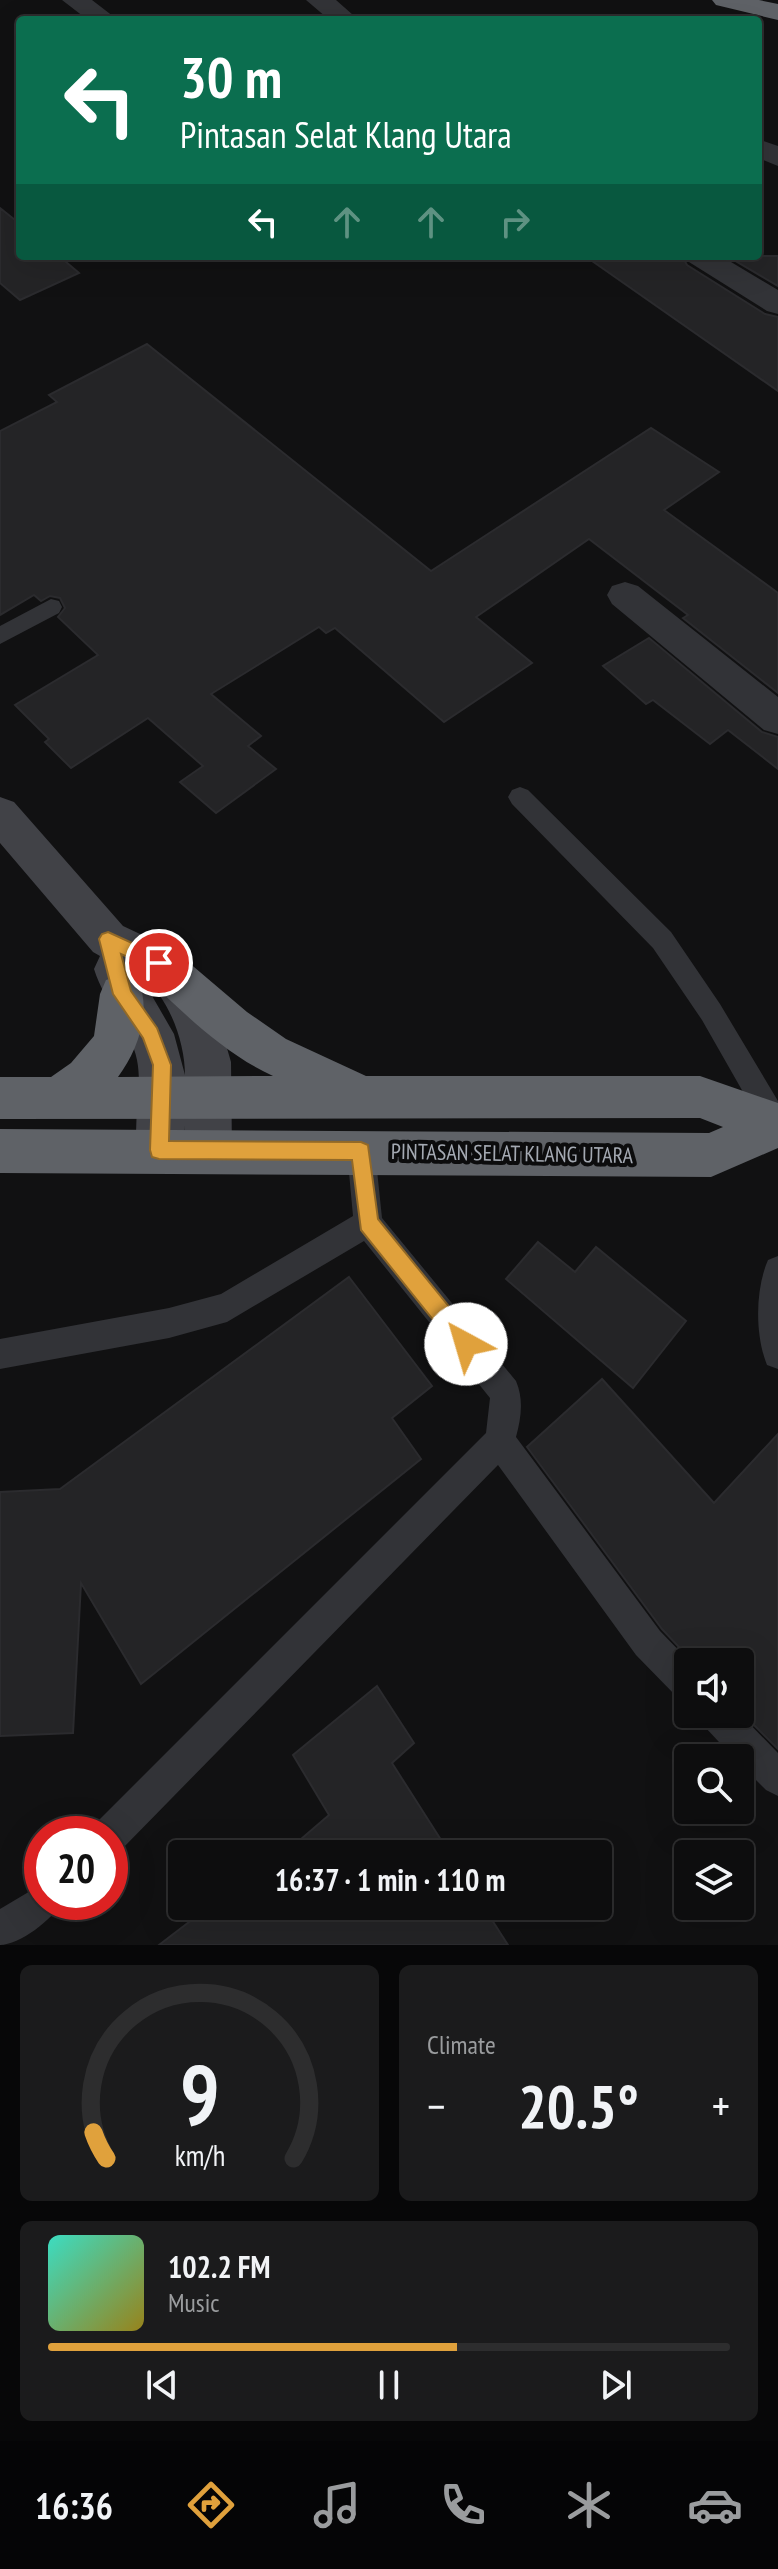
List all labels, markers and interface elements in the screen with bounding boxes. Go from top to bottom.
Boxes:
text: 30 m [180,41,282,113]
icon: left [48,48,152,152]
text: Pintasan Selat Klang Utara [180,111,512,158]
icon: left [241,200,285,244]
icon: ahead [325,200,369,244]
icon: ahead [409,200,453,244]
icon: right [493,200,537,244]
pin [125,929,193,997]
icon: arrive [137,941,181,985]
street label: PINTASAN SELAT KLANG UTARA [391,1137,634,1169]
position arrow [424,1302,508,1386]
map controls [674,1648,754,1920]
button: sound [674,1648,754,1728]
button: search [674,1744,754,1824]
speed limit sign: 20 [24,1816,128,1920]
button: layers [674,1840,754,1920]
text: 16:37 · 1 min · 110 m [275,1860,505,1899]
text: Climate [427,2028,496,2061]
text: 9 [180,2040,219,2148]
text: 20.5° [518,2067,639,2145]
text: − [427,2077,445,2134]
text: + [712,2077,730,2134]
text: km/h [174,2137,225,2174]
text: 102.2 FM [168,2247,270,2286]
text: Music [168,2286,220,2319]
icon: previous [140,2363,184,2407]
icon: pause [367,2363,411,2407]
icon: next [594,2363,638,2407]
icon: directions [183,2477,239,2533]
icon: music [309,2477,365,2533]
icon: phone [435,2477,491,2533]
icon: climate [561,2477,617,2533]
icon: car [687,2477,743,2533]
text: 16:36 [35,2482,113,2529]

